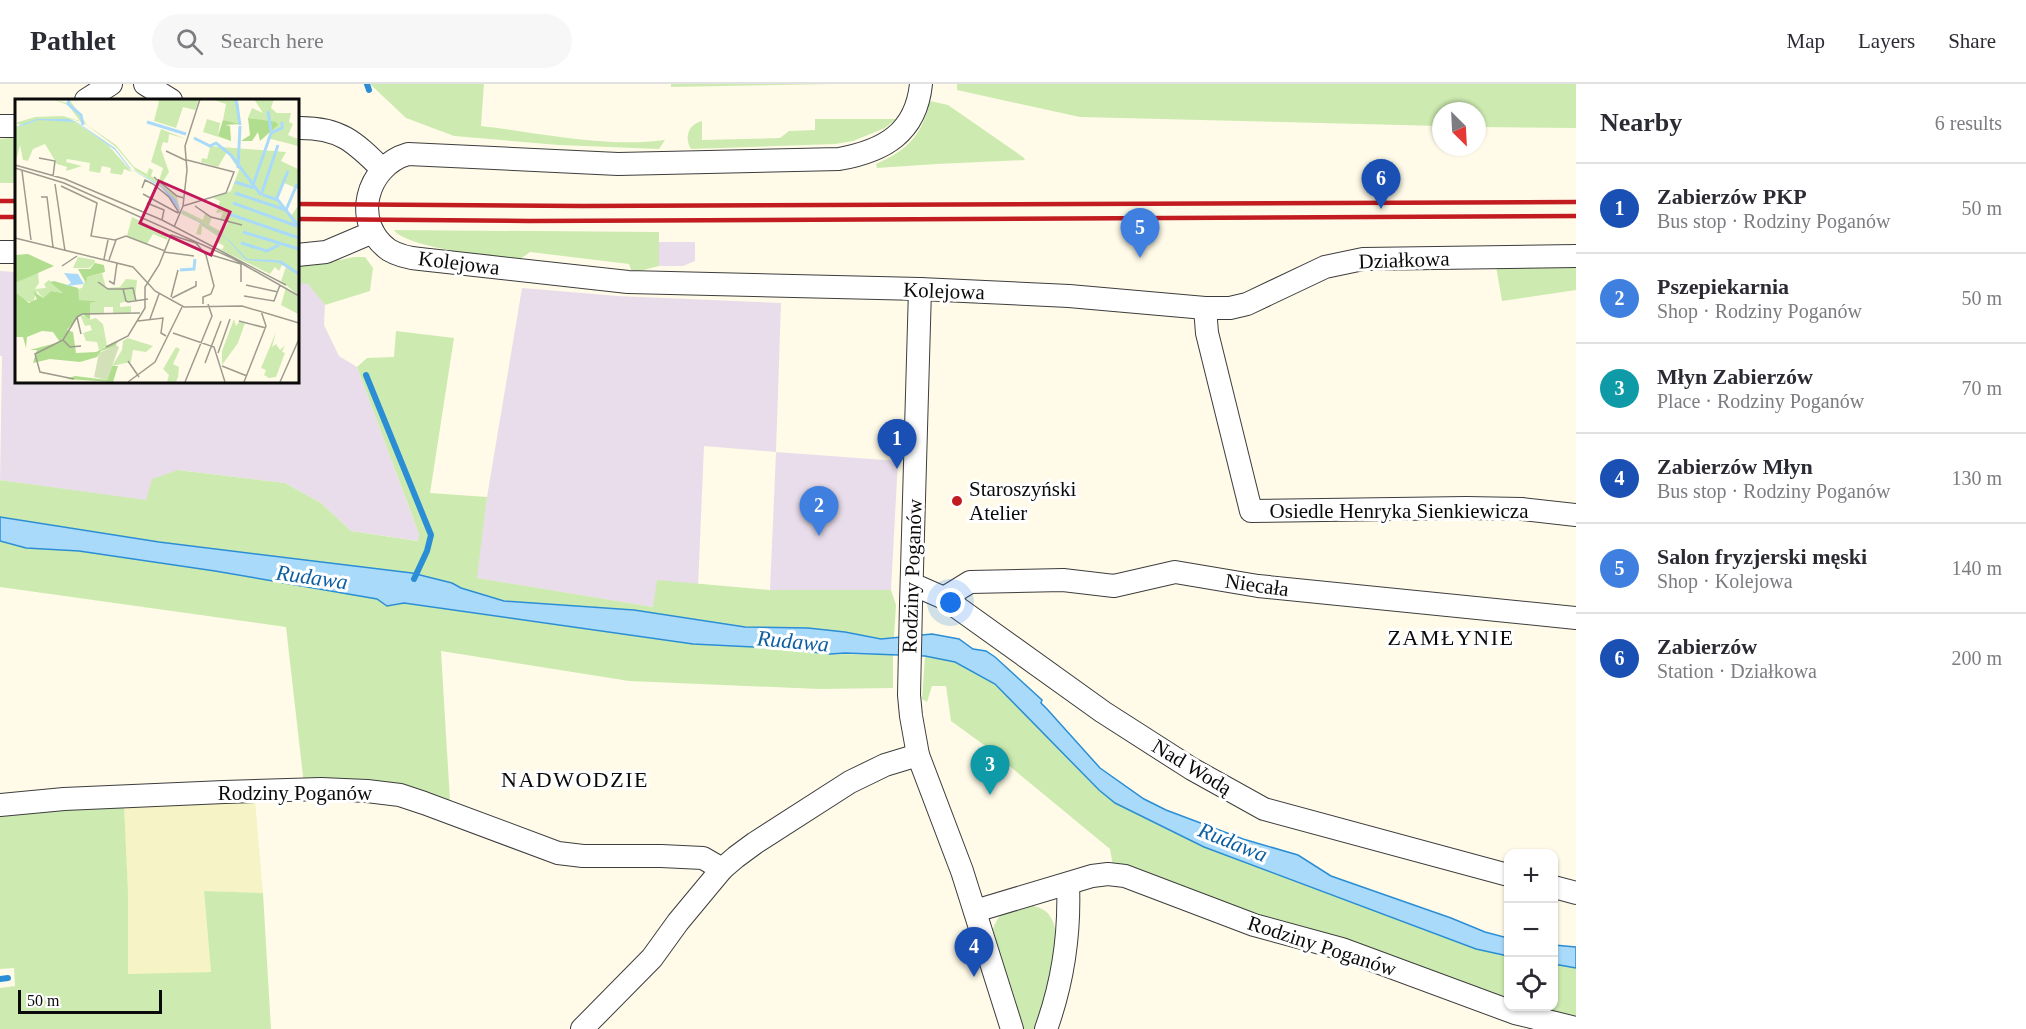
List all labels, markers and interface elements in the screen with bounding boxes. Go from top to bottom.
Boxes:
search box [152,14,572,68]
text: Pathlet [30,25,116,56]
icon: search [173,25,206,58]
text: Search here [221,28,324,53]
text: Map [1787,29,1825,53]
text: Layers [1858,29,1915,53]
text: Share [1948,29,1996,53]
inset map [15,99,298,382]
north arrow [1432,102,1486,156]
text: Nearby [1600,108,1682,137]
text: 6 results [1935,112,2002,134]
pin: 6 [1362,160,1400,209]
text: Zabierzów PKP [1657,184,1807,209]
text: 1 [1615,197,1625,219]
text: 50 m [1961,197,2002,219]
pin: 5 [1120,208,1160,258]
text: Bus stop · Rodziny Poganów [1657,210,1890,232]
street label: Kolejowa [417,246,502,280]
street label: Działkowa [1358,246,1451,274]
text: Pszepiekarnia [1657,274,1789,299]
street label: Kolejowa [903,278,986,304]
text: 2 [1615,287,1625,309]
text: 50 m [1961,287,2002,309]
text: Shop · Rodziny Poganów [1657,300,1862,322]
text: Młyn Zabierzów [1657,364,1813,389]
text: 3 [1615,377,1625,399]
text: 70 m [1961,377,2002,399]
text: Place · Rodziny Poganów [1657,390,1864,412]
pin: 1 [878,420,916,469]
text: Zabierzów Młyn [1657,454,1813,479]
text: 4 [1615,467,1625,489]
text: 130 m [1951,467,2002,489]
place label: Staroszyński Atelier [969,477,1076,525]
text: Bus stop · Rodziny Poganów [1657,480,1890,502]
pin: 2 [800,486,838,536]
marker: Staroszyński Atelier [950,494,964,508]
street label: Rodziny Poganów [897,498,927,654]
street label: Osiedle Henryka Sienkiewicza [1270,499,1529,523]
text: Salon fryzjerski męski [1657,544,1867,569]
text: 5 [1615,557,1625,579]
text: 140 m [1951,557,2002,579]
water label: Rudawa [274,559,349,594]
street label: Niecała [1224,569,1291,601]
text: Shop · Kolejowa [1657,570,1793,592]
your location [936,588,965,617]
water label: Rudawa [755,625,830,657]
district label: ZAMŁYNIE [1388,625,1514,650]
text: Zabierzów [1657,634,1757,659]
text: 6 [1615,647,1625,669]
text: 200 m [1951,647,2002,669]
text: Station · Działkowa [1657,660,1817,682]
street label: Nad Wodą [1148,734,1237,800]
pin: 3 [970,746,1010,795]
district label: NADWODZIE [501,767,649,792]
street label: Rodziny Poganów [218,781,373,805]
water label: Rudawa [1194,817,1271,867]
map controls [1504,849,1558,1011]
button: + [1504,849,1558,903]
button: − [1504,903,1558,957]
street label: Rodziny Poganów [1245,911,1400,982]
pin: 4 [954,928,994,977]
button: locate [1504,957,1558,1011]
scale bar [18,987,162,1014]
text: 50 m [27,992,59,1009]

